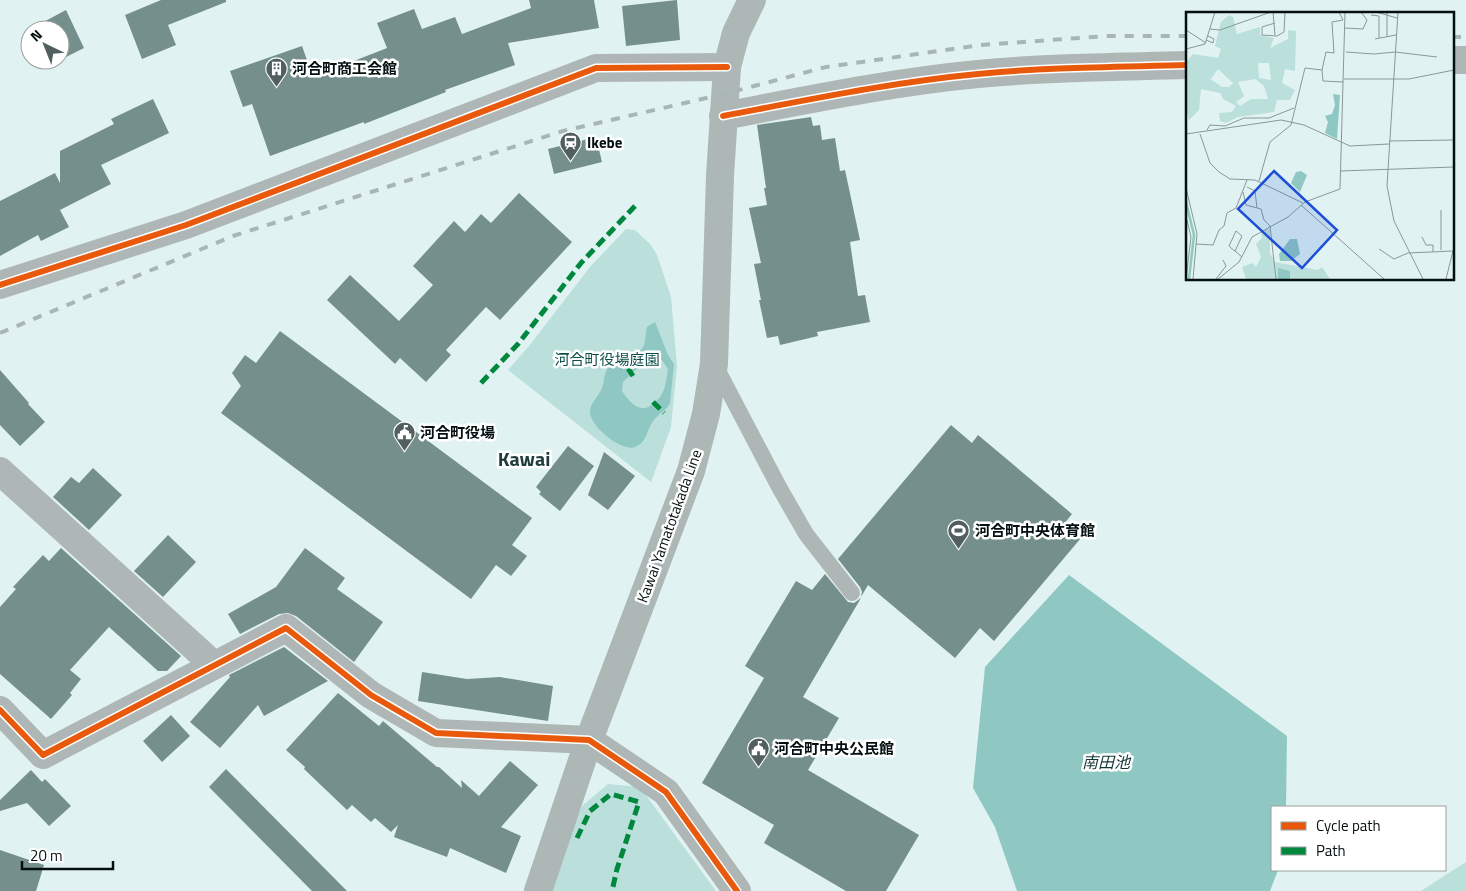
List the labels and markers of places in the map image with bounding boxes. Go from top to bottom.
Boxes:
building icon: 河合町商工会館 [264,56,288,87]
place label: 河合町商工会館 [292,57,397,80]
station icon: Ikebe [559,130,583,161]
place label: Ikebe [587,131,623,154]
public building icon: 河合町役場 [392,420,416,451]
place label: 河合町役場 [420,421,495,444]
sports icon: 河合町中央体育館 [947,518,971,549]
place label: 河合町中央体育館 [975,519,1095,542]
public building icon: 河合町中央公民館 [746,736,770,767]
place label: 河合町中央公民館 [774,737,894,760]

